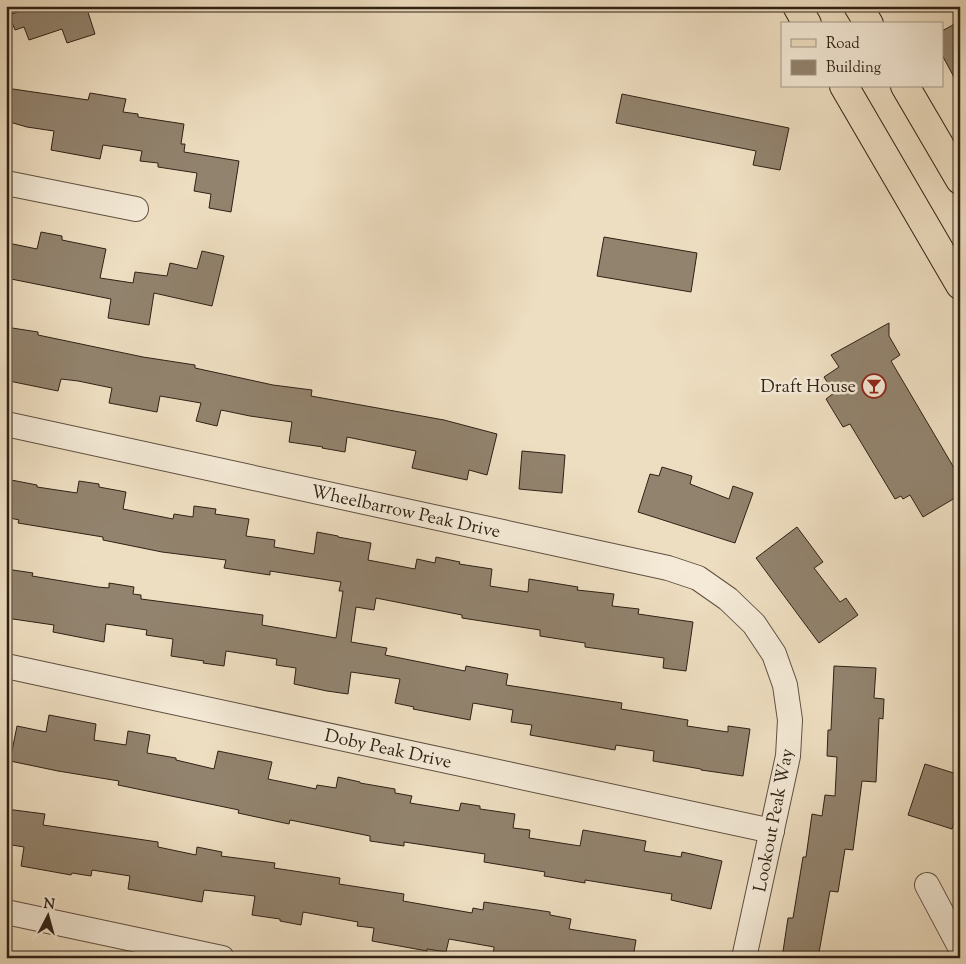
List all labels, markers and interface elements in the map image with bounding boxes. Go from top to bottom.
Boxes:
legend [781,22,944,88]
text: Road [826,34,860,55]
text: Building [826,58,881,79]
bar icon: Draft House [861,373,887,399]
place label: Draft House [761,375,856,401]
street label: Wheelbarrow Peak Drive [308,480,502,546]
street label: Doby Peak Drive [322,724,454,777]
street label: Lookout Peak Way [748,746,802,894]
north arrow [22,892,72,942]
text: N [43,895,56,916]

